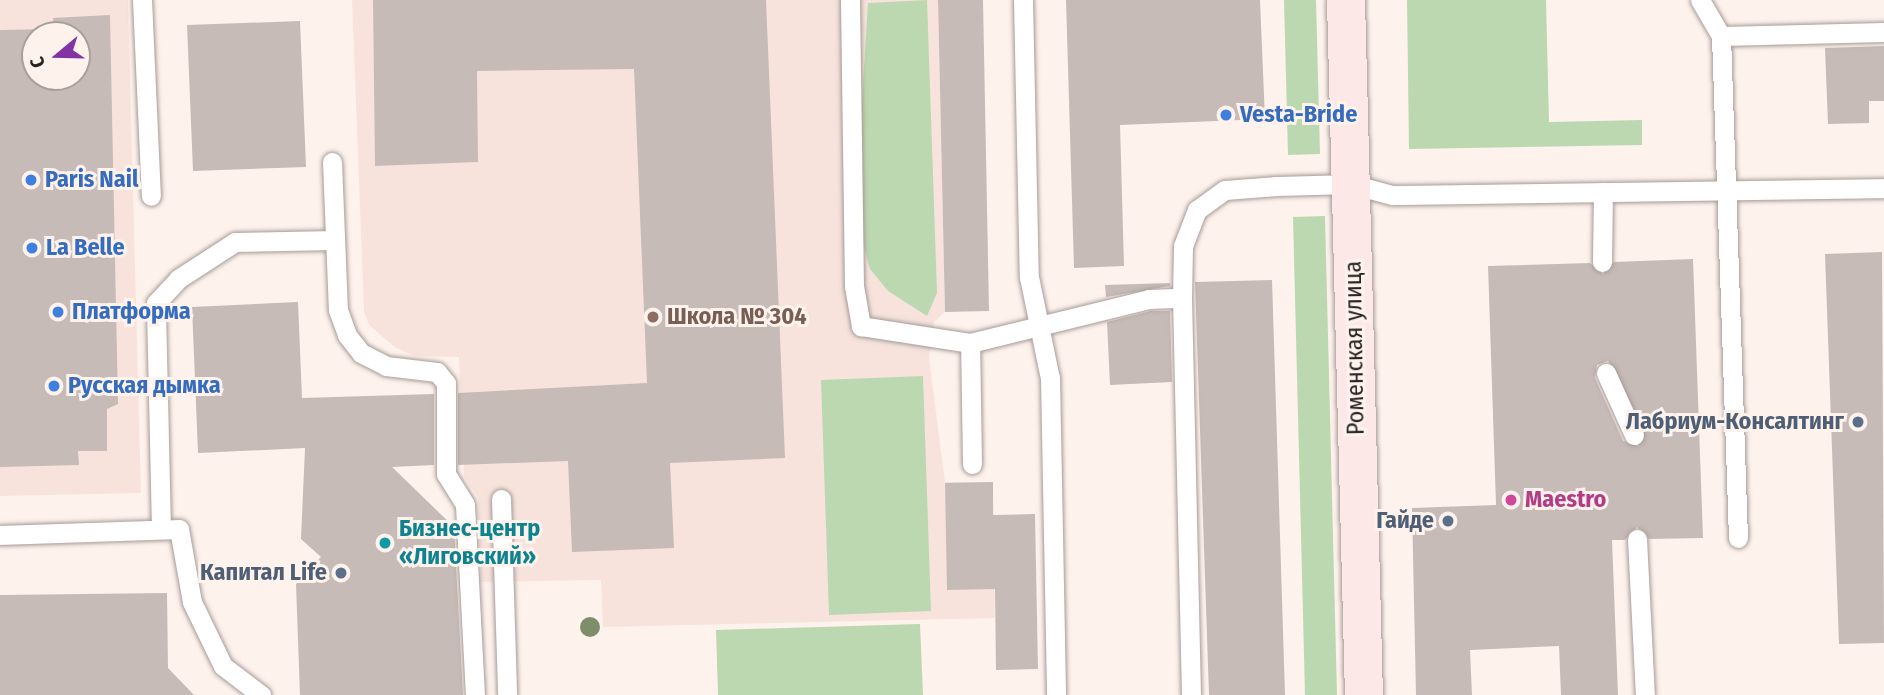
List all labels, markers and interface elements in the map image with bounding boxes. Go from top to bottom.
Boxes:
north arrow [21,21,91,91]
text: С [25,54,50,71]
place label: Vesta-Bride [1240,101,1357,129]
marker: Vesta-Bride [1218,107,1234,123]
place label: Paris Nail [45,166,138,194]
marker: Paris Nail [23,172,39,188]
place label: La Belle [46,234,125,262]
marker: La Belle [24,240,40,256]
street label: Роменская улица [1339,261,1371,435]
place label: Платформа [72,298,191,326]
place label: Школа № 304 [667,303,807,331]
marker: Платформа [50,304,66,320]
marker: Школа № 304 [645,309,661,325]
place label: Русская дымка [68,372,221,400]
marker: Русская дымка [46,378,62,394]
place label: Лабриум-Консалтинг [1626,408,1844,436]
marker: Лабриум-Консалтинг [1850,414,1866,430]
place label: Maestro [1525,486,1606,514]
marker: Maestro [1503,492,1519,508]
place label: Гайде [1376,507,1434,535]
marker: Гайде [1440,513,1456,529]
place label: Бизнес-центр «Лиговский» [399,515,540,571]
marker: Бизнес-центр «Лиговский» [377,535,393,551]
place label: Капитал Life [200,559,327,587]
marker: Капитал Life [333,565,349,581]

